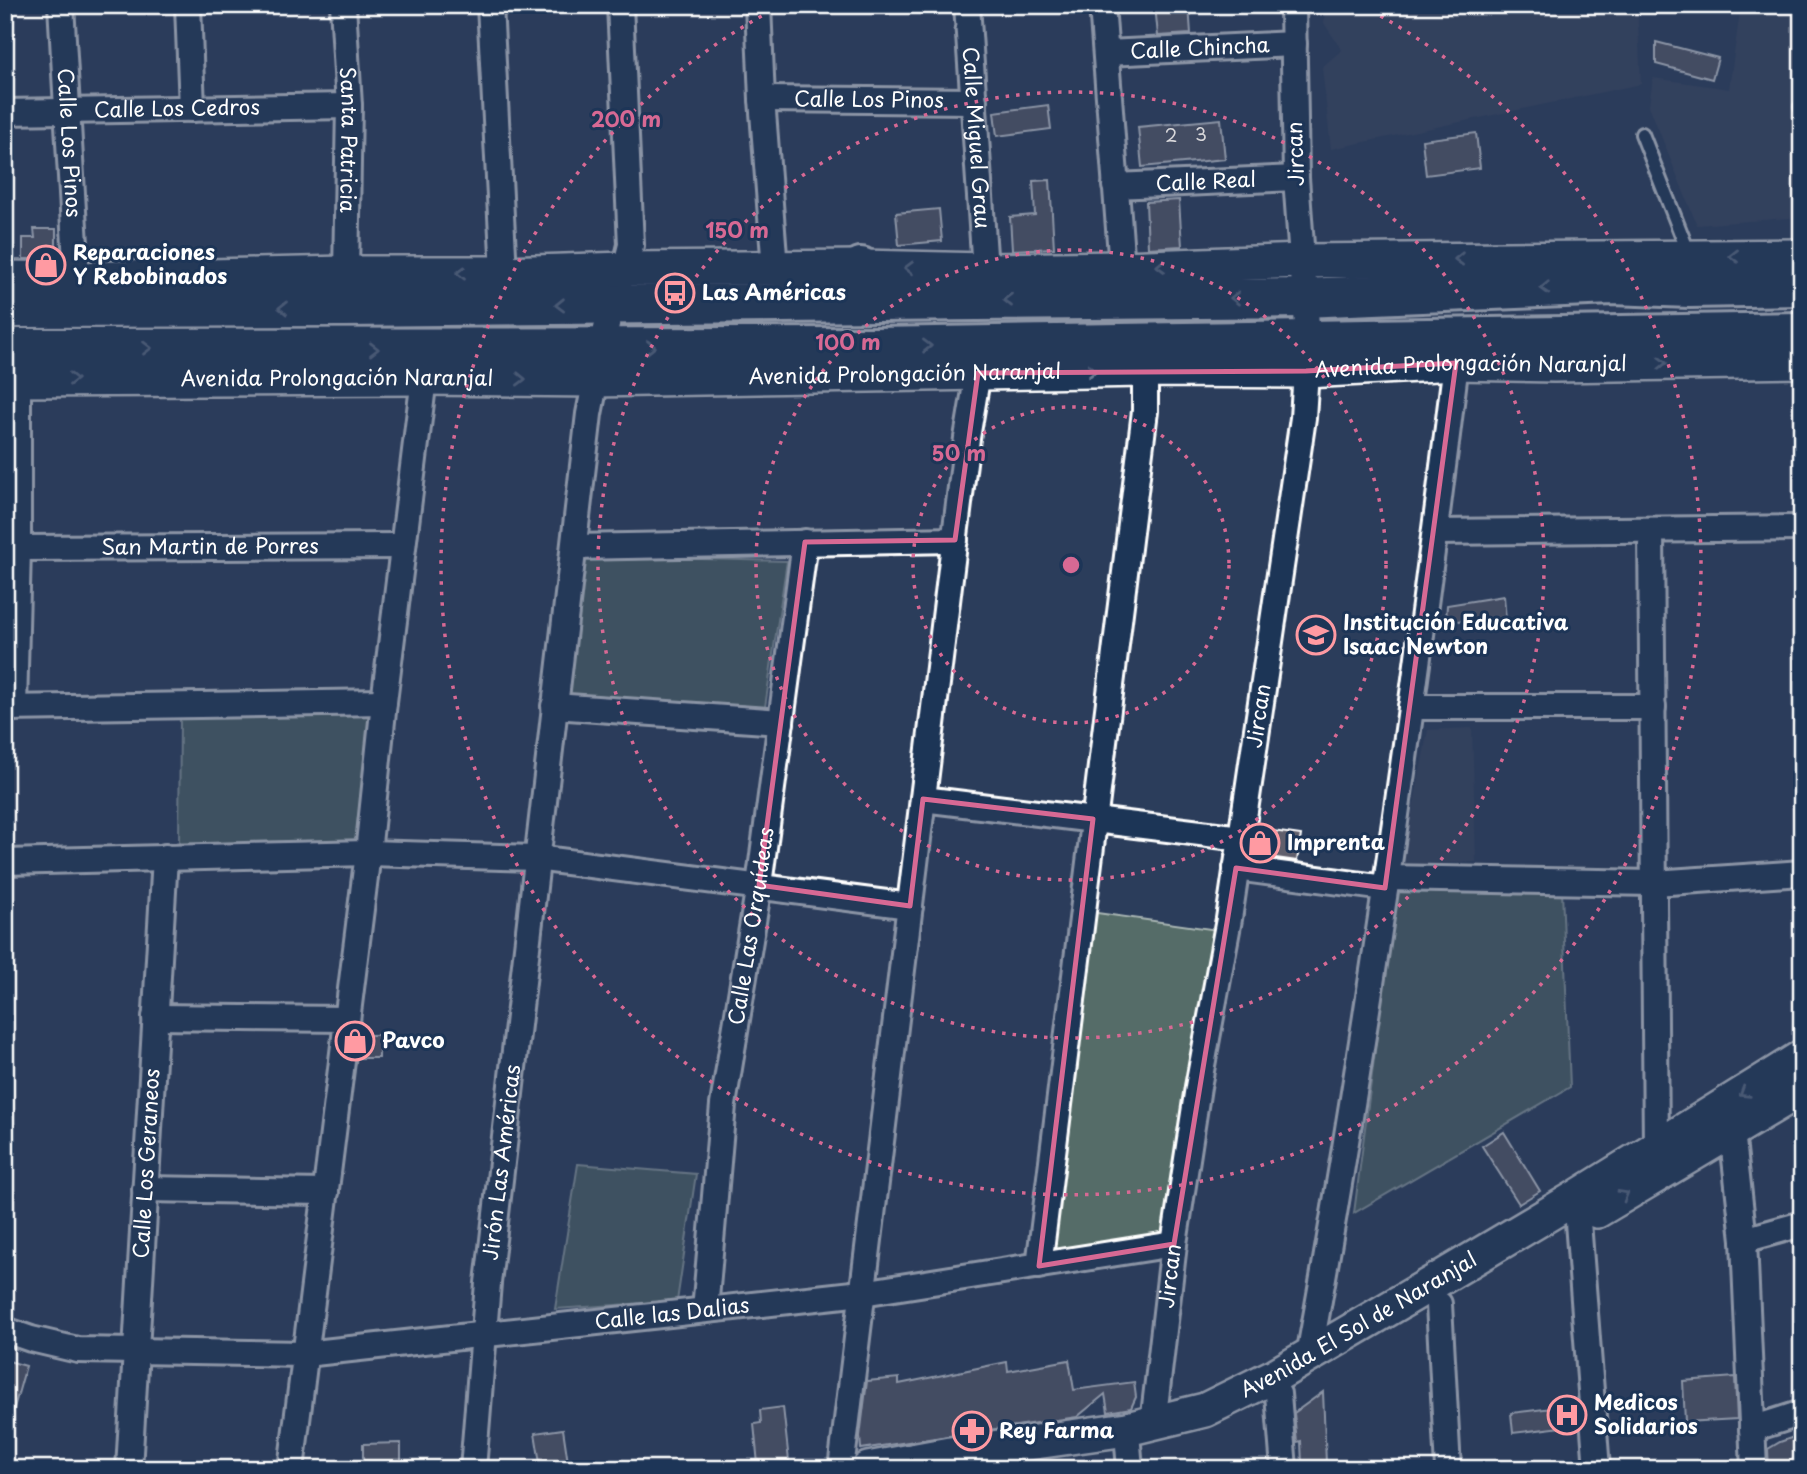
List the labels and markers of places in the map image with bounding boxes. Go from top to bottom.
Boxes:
place label: Reparaciones Y Rebobinados [73,235,227,291]
shop icon: Reparaciones Y Rebobinados [25,244,67,286]
bus stop icon: Las Américas [654,272,696,314]
place label: Las Américas [702,275,846,307]
centre of rings [1059,553,1083,577]
place label: Institución Educativa Isaac Newton [1343,605,1569,661]
school or university icon: Institución Educativa Isaac Newton [1295,614,1337,656]
shop icon: Imprenta [1239,822,1281,864]
place label: Imprenta [1287,825,1385,857]
shop icon: Pavco [334,1020,376,1062]
place label: Pavco [382,1023,445,1055]
place label: Medicos Solidarios [1594,1385,1698,1441]
hospital icon: Medicos Solidarios [1546,1394,1588,1436]
pharmacy icon: Rey Farma [951,1410,993,1452]
place label: Rey Farma [999,1413,1115,1445]

